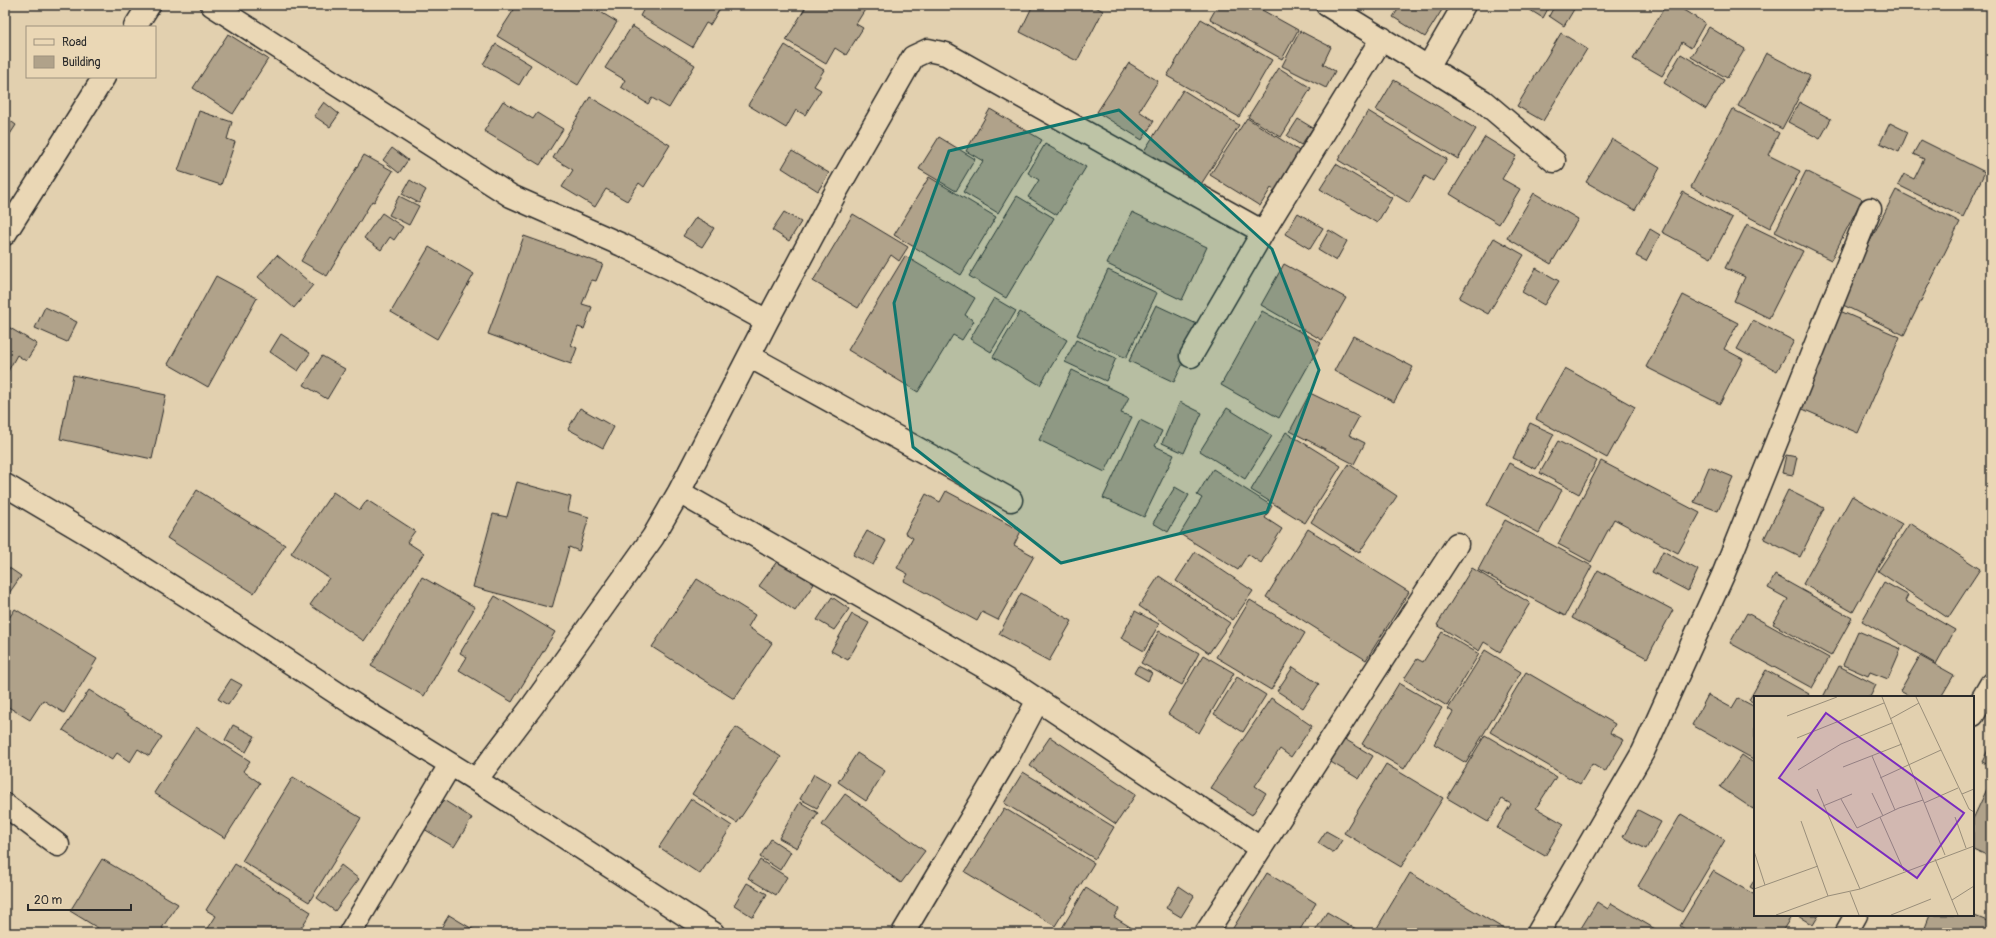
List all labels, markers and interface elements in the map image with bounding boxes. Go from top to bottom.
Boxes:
legend [26,26,156,78]
text: Road [62,35,87,50]
text: Building [62,55,101,70]
inset map [1754,696,1974,916]
scale bar [28,886,131,912]
text: 20 m [34,893,63,908]

